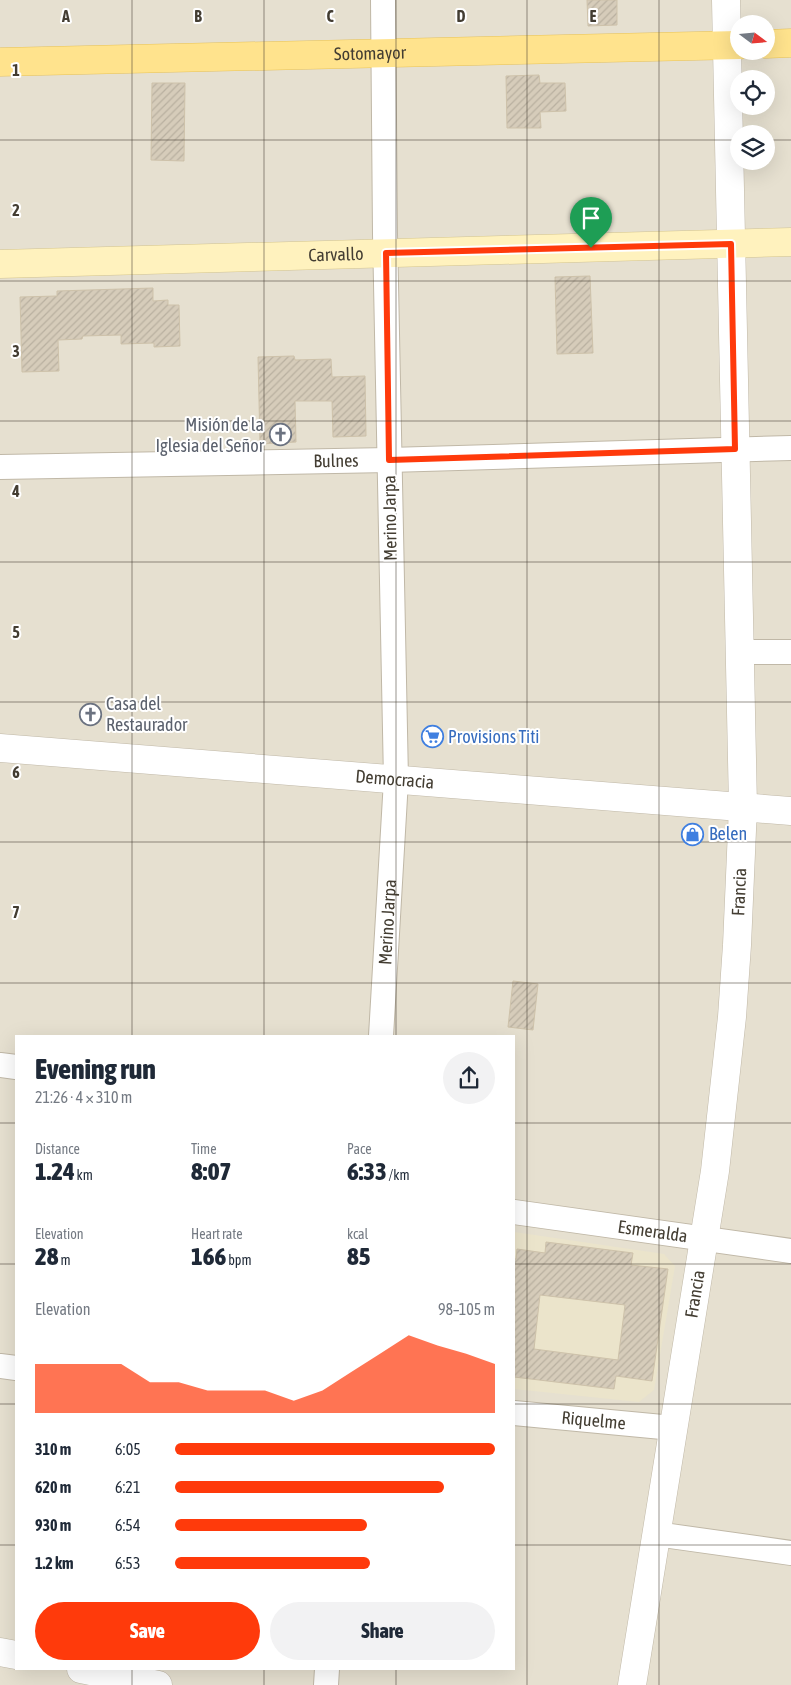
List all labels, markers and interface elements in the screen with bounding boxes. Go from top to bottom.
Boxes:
text: A [61,7,70,25]
text: B [194,7,202,25]
text: C [326,7,334,25]
text: D [457,7,466,25]
text: E [590,7,597,25]
north arrow [730,15,775,60]
map controls [730,15,775,170]
street label: Sotomayor [334,42,407,64]
text: 1 [12,61,20,79]
button: locate [730,70,775,115]
button: layers [730,125,775,170]
pin [570,197,612,248]
text: 2 [12,201,20,219]
icon: arrive [577,204,605,232]
street label: Carvallo [308,243,364,265]
text: 3 [12,342,20,360]
place label: Misión de la Iglesia del Señor [155,414,265,456]
church icon: Misión de la Iglesia del Señor [268,423,292,447]
street label: Bulnes [313,450,359,471]
street label: Merino Jarpa [378,475,401,561]
text: 4 [11,482,20,500]
text: 5 [12,623,20,641]
place label: Casa del Restaurador [106,693,188,735]
church icon: Casa del Restaurador [78,702,102,726]
supermarket icon: Provisions Titi [420,725,444,749]
place label: Provisions Titi [448,726,539,747]
text: 6 [12,763,20,781]
street label: Democracia [355,765,435,793]
shop icon: Belen [681,822,705,846]
place label: Belen [709,823,747,844]
street label: Francia [727,867,750,916]
street label: Merino Jarpa [374,879,400,966]
text: 7 [12,903,20,921]
button: share [443,1052,495,1104]
text: Evening run [35,1053,156,1085]
text: 21:26 · 4 × 310 m [35,1088,132,1106]
text: Distance [35,1141,80,1157]
text: Time [191,1141,217,1157]
text: Pace [347,1141,372,1157]
text: 1.24 [35,1157,75,1185]
text: 8:07 [191,1157,231,1185]
text: 6:33 [347,1157,387,1185]
text: km [75,1167,93,1183]
text: /km [387,1167,410,1183]
street label: Esmeralda [617,1216,689,1246]
text: Elevation [35,1226,84,1242]
text: Heart rate [191,1226,243,1242]
text: kcal [347,1226,368,1242]
text: 28 [35,1242,59,1270]
text: 166 [191,1242,226,1270]
text: 85 [347,1242,371,1270]
text: m [59,1252,71,1268]
text: bpm [226,1252,252,1268]
street label: Francia [680,1269,709,1319]
text: Elevation [35,1300,90,1318]
text: 98–105 m [438,1300,495,1318]
street label: Riquelme [561,1407,627,1433]
text: 310 m [35,1440,71,1458]
text: 6:05 [115,1440,141,1458]
text: 620 m [35,1478,71,1496]
text: 6:21 [115,1478,140,1496]
text: 930 m [35,1516,71,1534]
text: 6:54 [115,1516,140,1534]
text: 1.2 km [35,1554,74,1572]
text: 6:53 [115,1554,140,1572]
button: Save [35,1602,260,1660]
button: Share [270,1602,495,1660]

